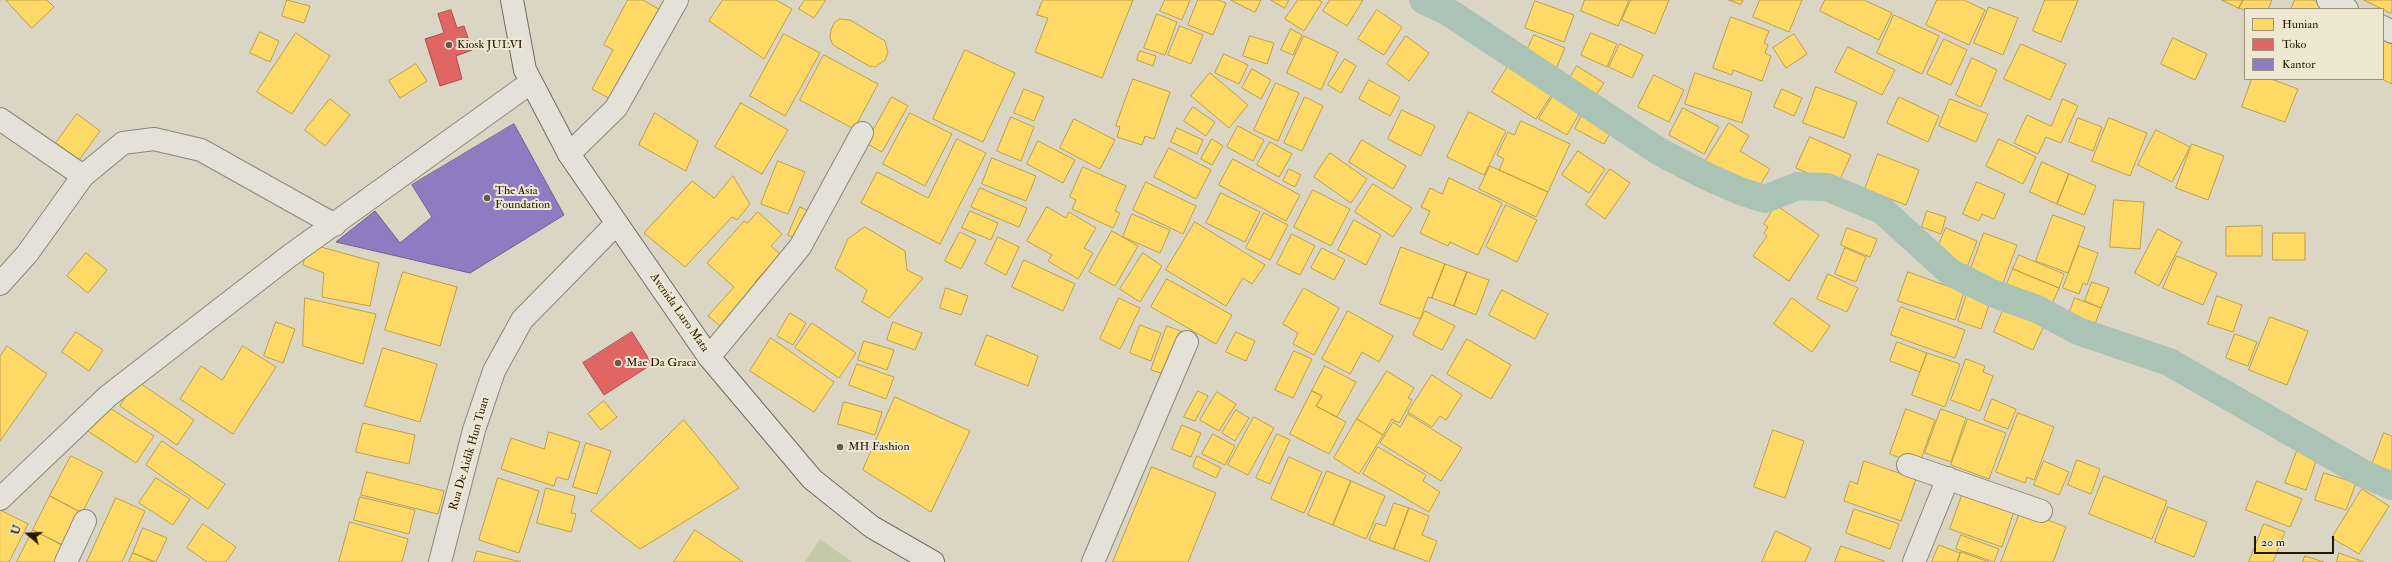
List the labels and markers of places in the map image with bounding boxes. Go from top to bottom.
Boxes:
place label: Kiosk JULVI [457,38,523,52]
marker: Kiosk JULVI [444,40,454,50]
place label: The Asia Foundation [495,184,550,212]
marker: The Asia Foundation [482,193,492,203]
place label: Mae Da Graca [626,356,697,370]
marker: Mae Da Graca [613,358,623,368]
place label: MH Fashion [848,440,910,454]
marker: MH Fashion [835,442,845,452]

